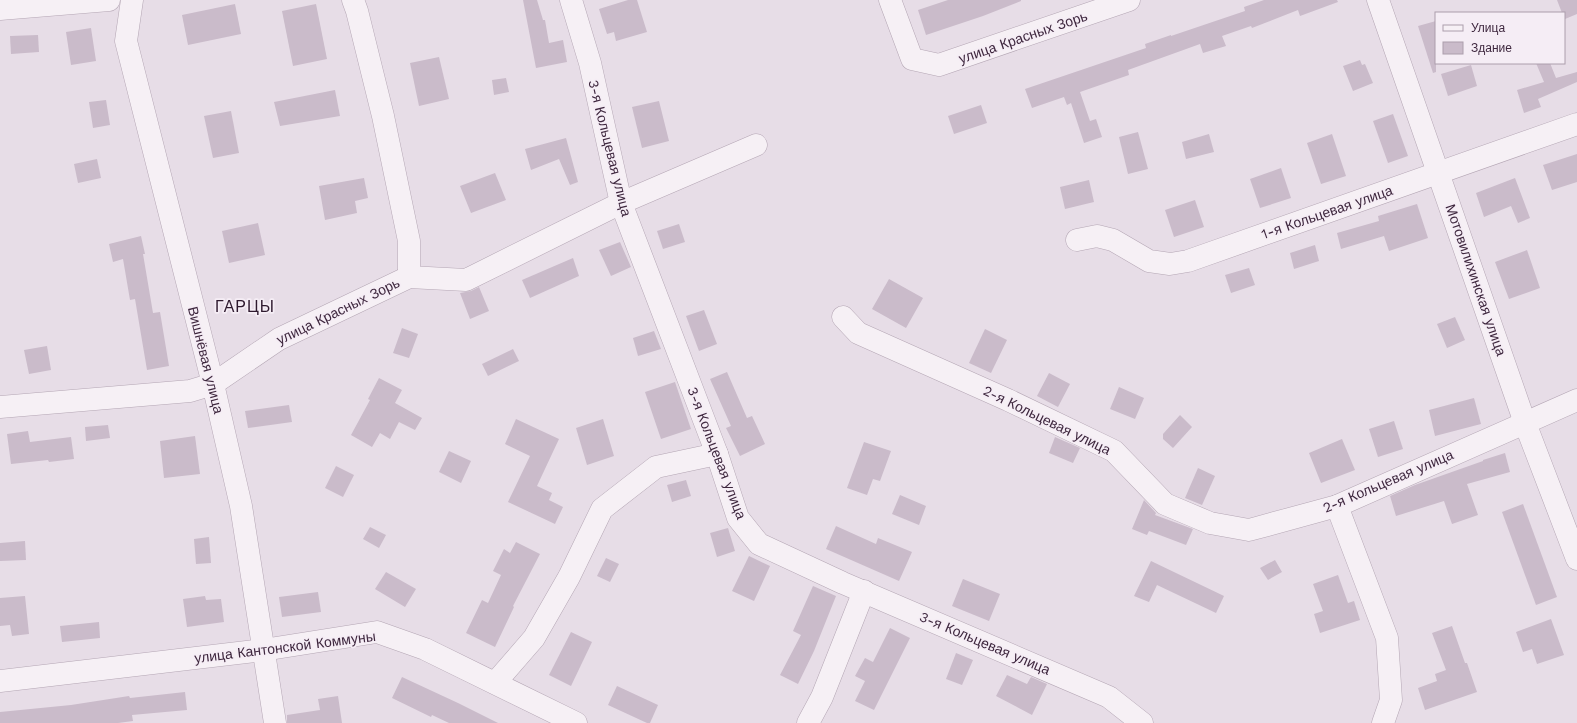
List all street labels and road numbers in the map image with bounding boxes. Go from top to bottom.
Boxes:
street label: улица Красных Зорь [957,7,1089,67]
street label: 3-я Кольцевая улица [585,78,635,218]
street label: 1-я Кольцевая улица [1259,182,1395,242]
street label: Мотовилихинская улица [1443,202,1510,358]
street label: улица Красных Зорь [274,274,402,348]
street label: Вишнёвая улица [185,305,227,415]
street label: 2-я Кольцевая улица [981,382,1114,458]
street label: 3-я Кольцевая улица [684,385,750,522]
street label: 2-я Кольцевая улица [1320,446,1456,516]
street label: 3-я Кольцевая улица [917,608,1053,678]
street label: улица Кантонской Коммуны [193,628,377,666]

